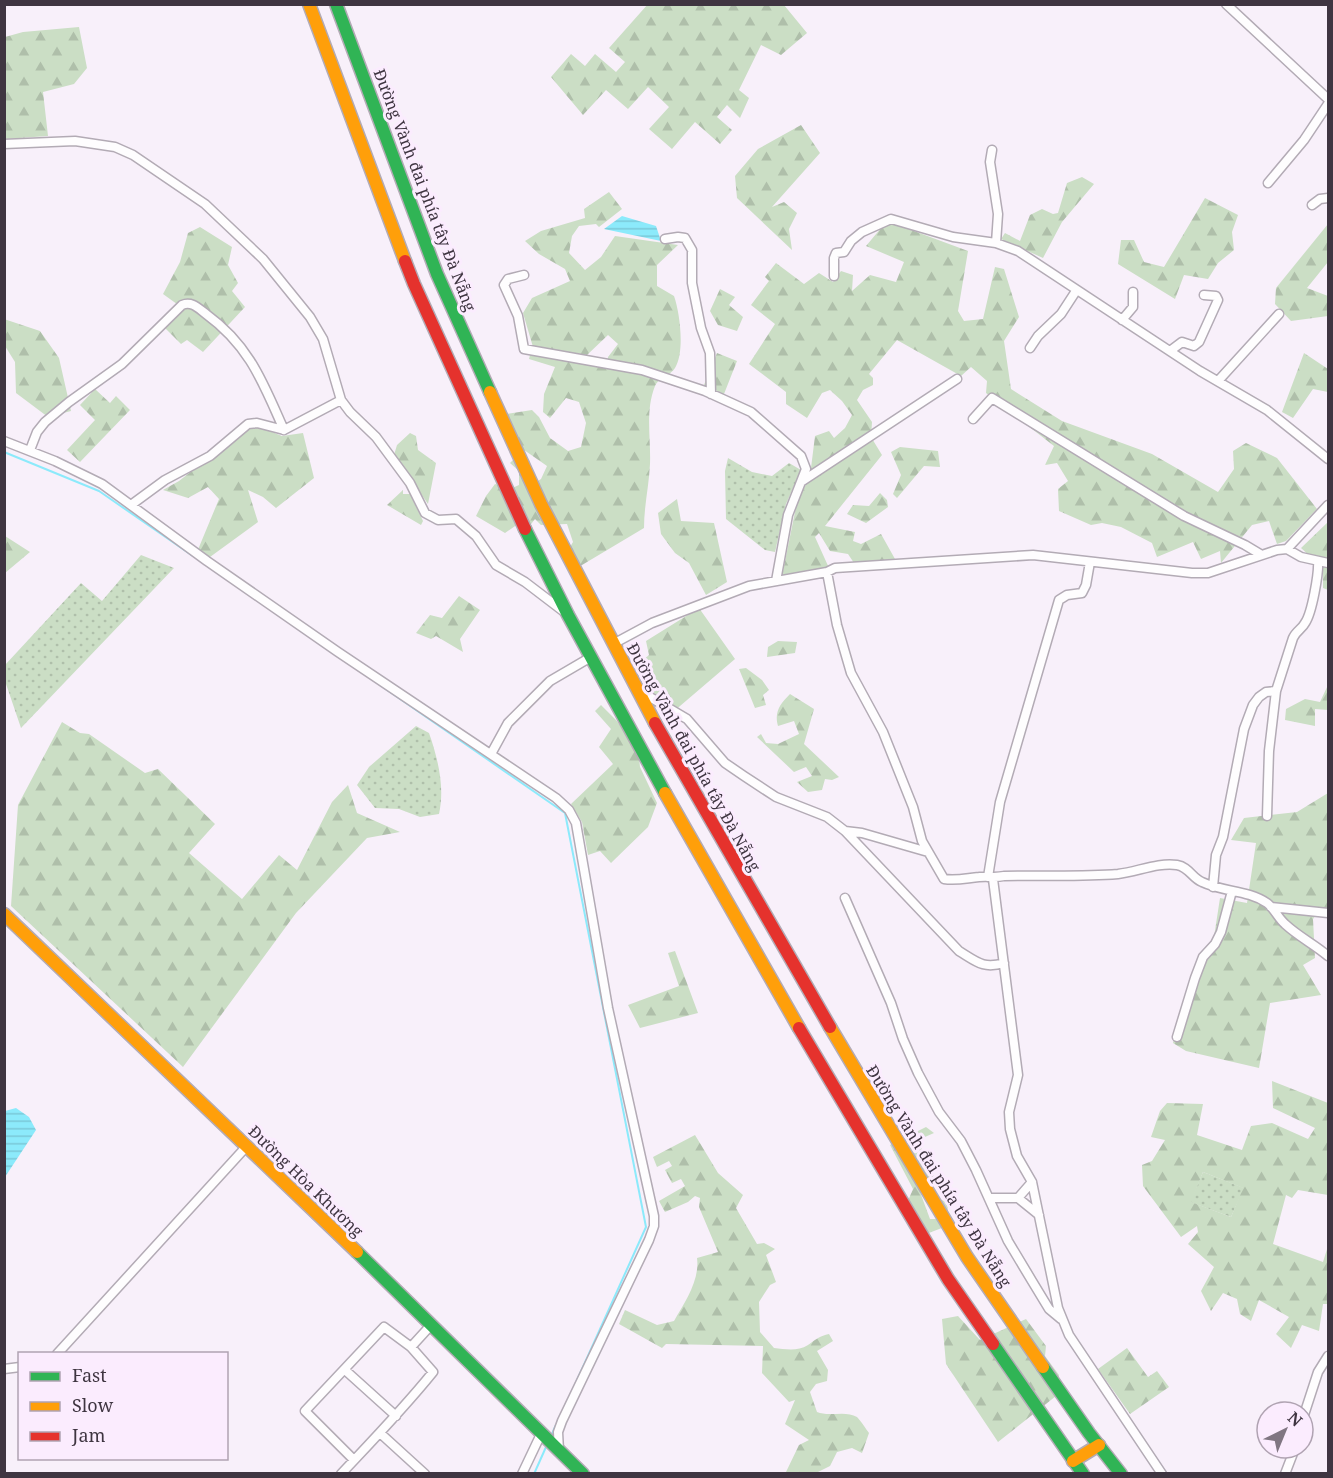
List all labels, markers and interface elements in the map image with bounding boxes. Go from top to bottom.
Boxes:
street label: Đường Vành đai phía tây Đà Nẵng [369,66,482,315]
street label: Đường Vành đai phía tây Đà Nẵng [622,639,766,875]
street label: Đường Vành đai phía tây Đà Nẵng [861,1061,1017,1292]
street label: Đường Hòa Khương [244,1120,369,1242]
legend [18,1352,228,1460]
text: Fast [72,1363,107,1387]
text: Slow [72,1393,114,1417]
north arrow [1255,1400,1315,1460]
text: N [1283,1407,1308,1432]
text: Jam [71,1423,106,1447]

